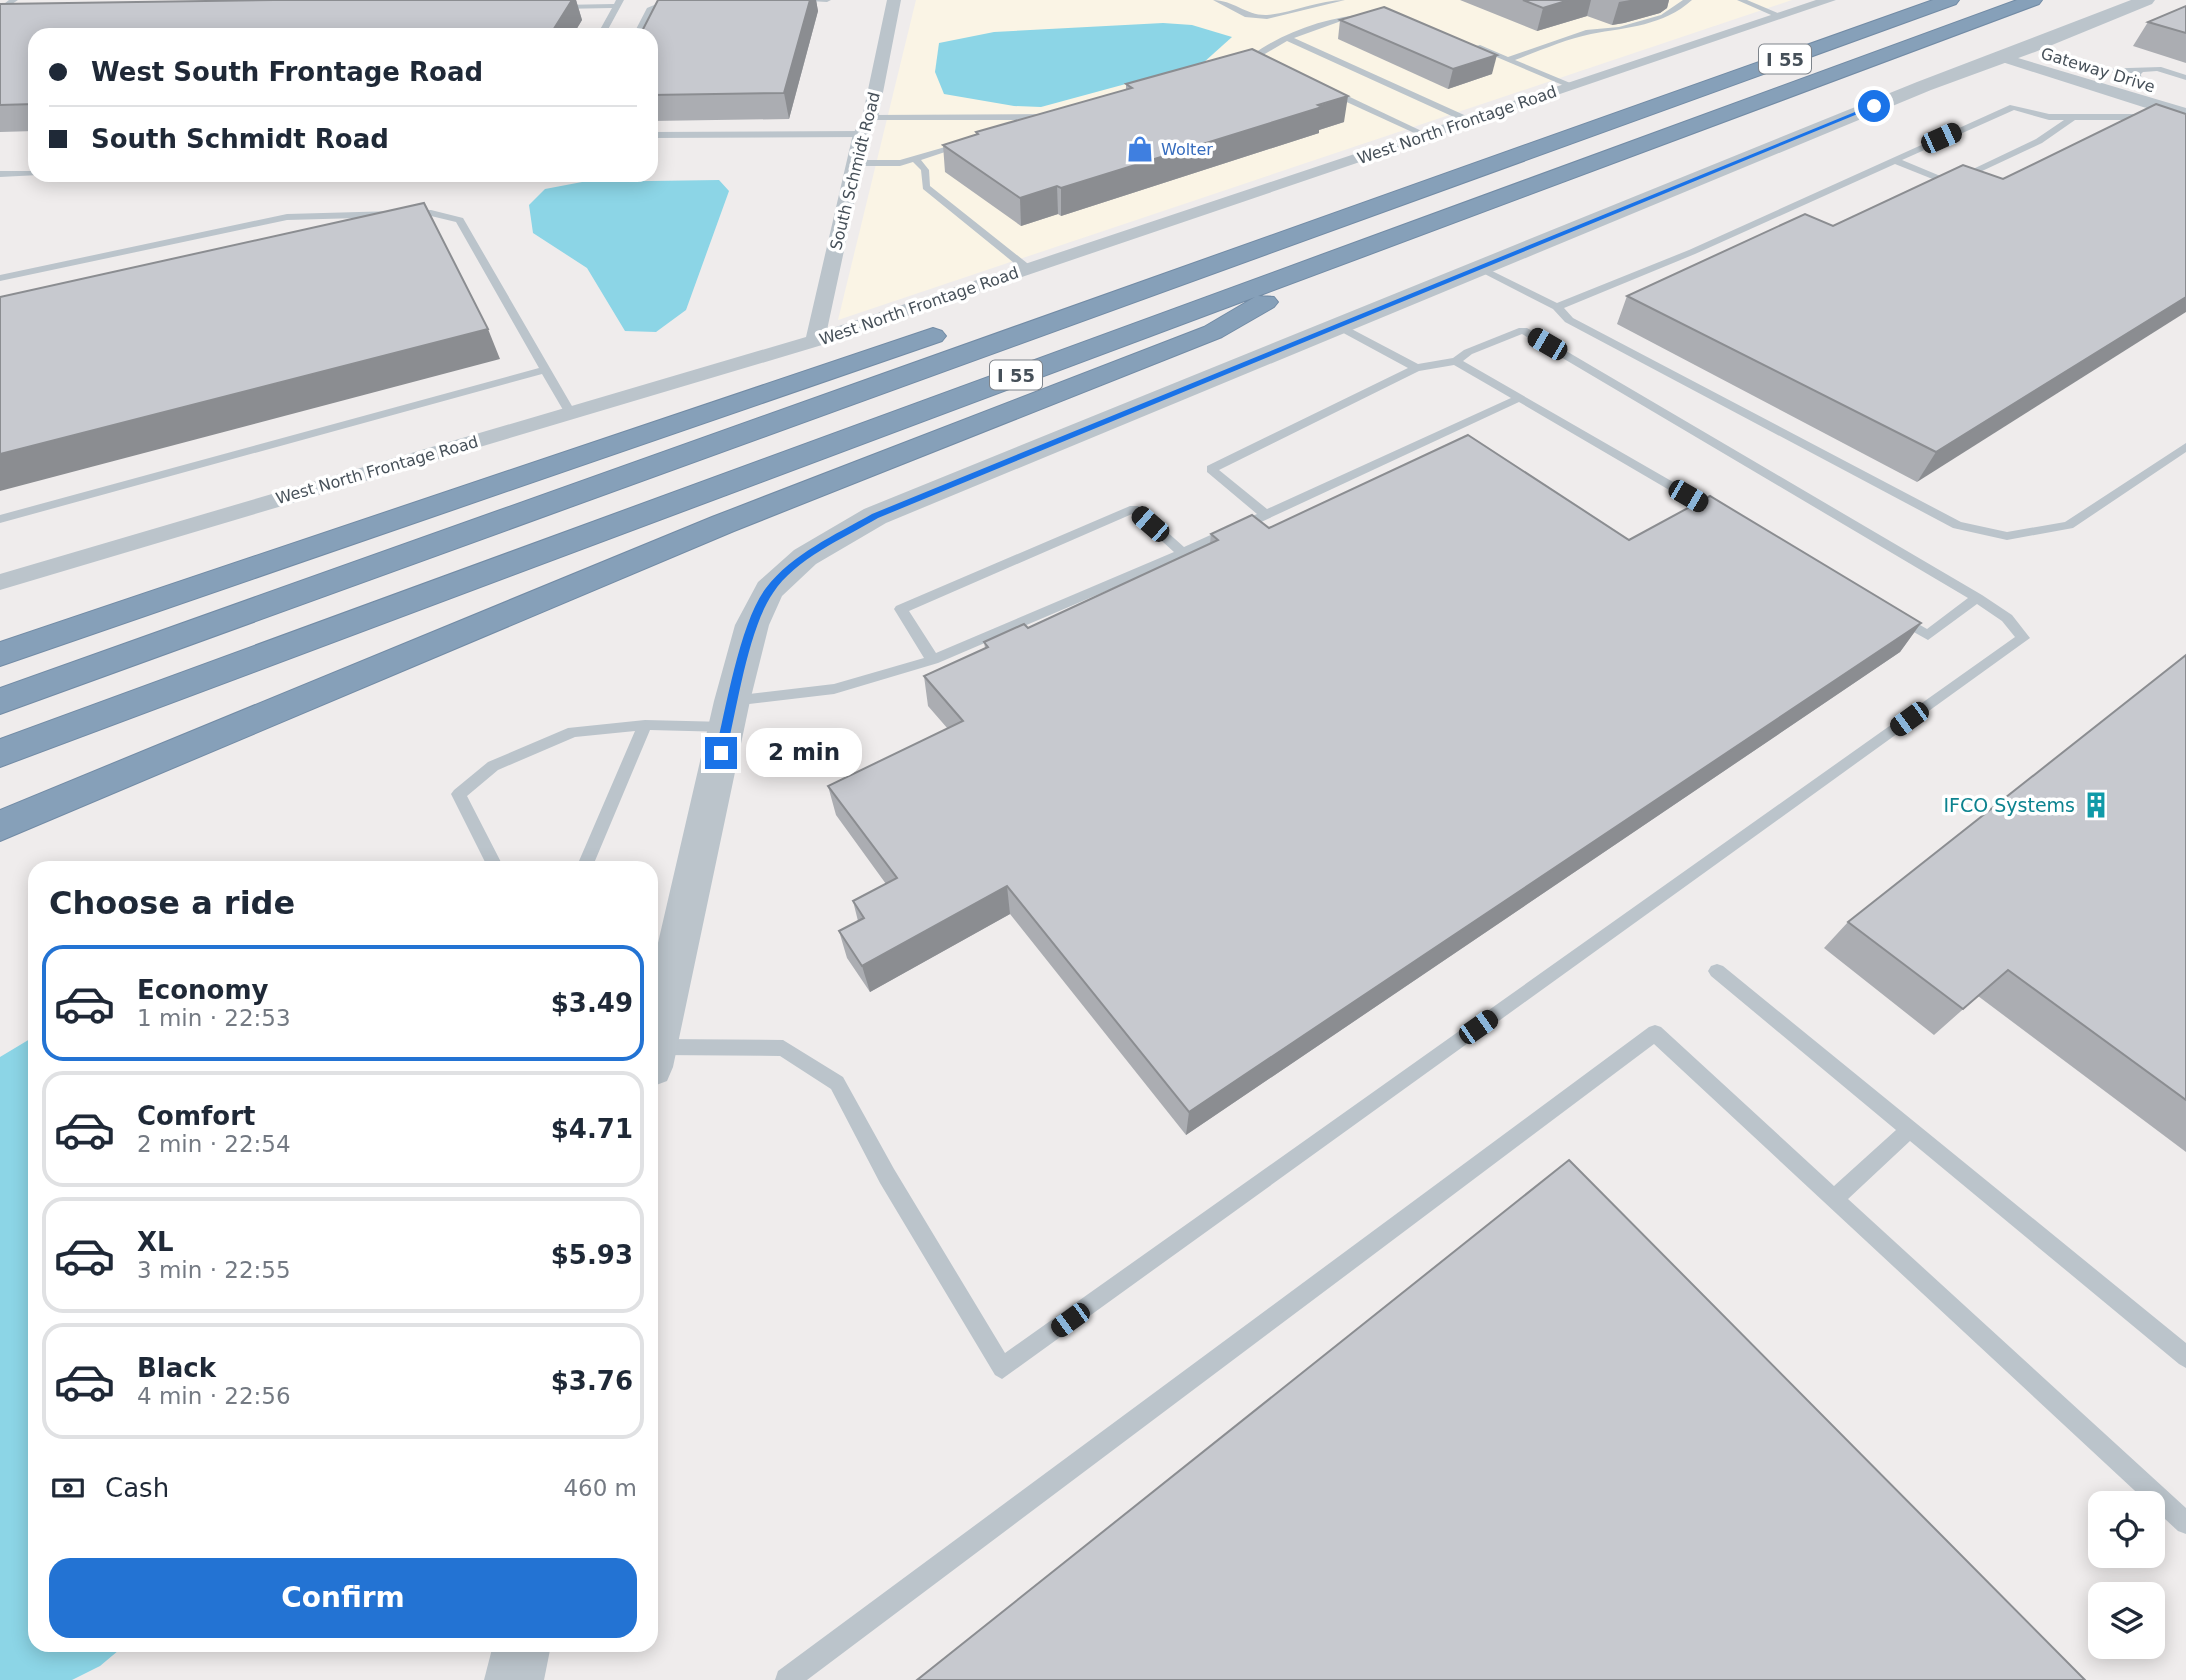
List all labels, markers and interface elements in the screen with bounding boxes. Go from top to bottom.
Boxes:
road number: I 55 [1759,44,1811,74]
street label: Gateway Drive [2039,44,2157,96]
text: West South Frontage Road [91,57,483,87]
street label: West North Frontage Road [1355,82,1559,168]
street label: South Schmidt Road [826,90,884,252]
route start [1858,90,1890,122]
car [1918,120,1965,156]
text: South Schmidt Road [91,124,389,154]
shop icon: Wolter [1125,134,1155,164]
place label: Wolter [1161,140,1213,159]
street label: West North Frontage Road [817,263,1021,349]
car [1524,324,1571,364]
road number: I 55 [990,360,1042,390]
street label: West North Frontage Road [274,432,480,508]
car [1665,476,1712,516]
car [1128,502,1173,546]
car [1886,698,1933,740]
callout: 2 min [746,728,861,778]
route end [705,737,737,769]
text: 2 min [768,739,840,765]
building icon: IFCO Systems [2081,790,2111,820]
place label: IFCO Systems [1943,794,2075,816]
text: Choose a ride [49,884,295,922]
icon: car [53,972,116,1035]
text: Economy [137,975,268,1005]
text: $3.49 [551,988,633,1018]
text: 1 min · 22:53 [137,1005,291,1031]
car [1455,1006,1502,1048]
icon: car [53,1098,116,1161]
text: Comfort [137,1101,255,1131]
text: $4.71 [551,1114,633,1144]
text: 2 min · 22:54 [137,1131,291,1157]
icon: car [53,1224,116,1287]
text: XL [137,1227,174,1257]
text: $5.93 [551,1240,633,1270]
text: 3 min · 22:55 [137,1257,291,1283]
car [1047,1299,1094,1341]
icon: car [53,1350,116,1413]
text: Black [137,1353,216,1383]
text: $3.76 [551,1366,633,1396]
text: 4 min · 22:56 [137,1383,291,1409]
icon: cash [49,1469,87,1507]
text: Cash [105,1473,169,1503]
text: 460 m [563,1475,637,1501]
map controls [2088,1491,2165,1659]
button: locate [2088,1491,2165,1568]
button: Confirm [49,1558,637,1638]
button: layers [2088,1582,2165,1659]

